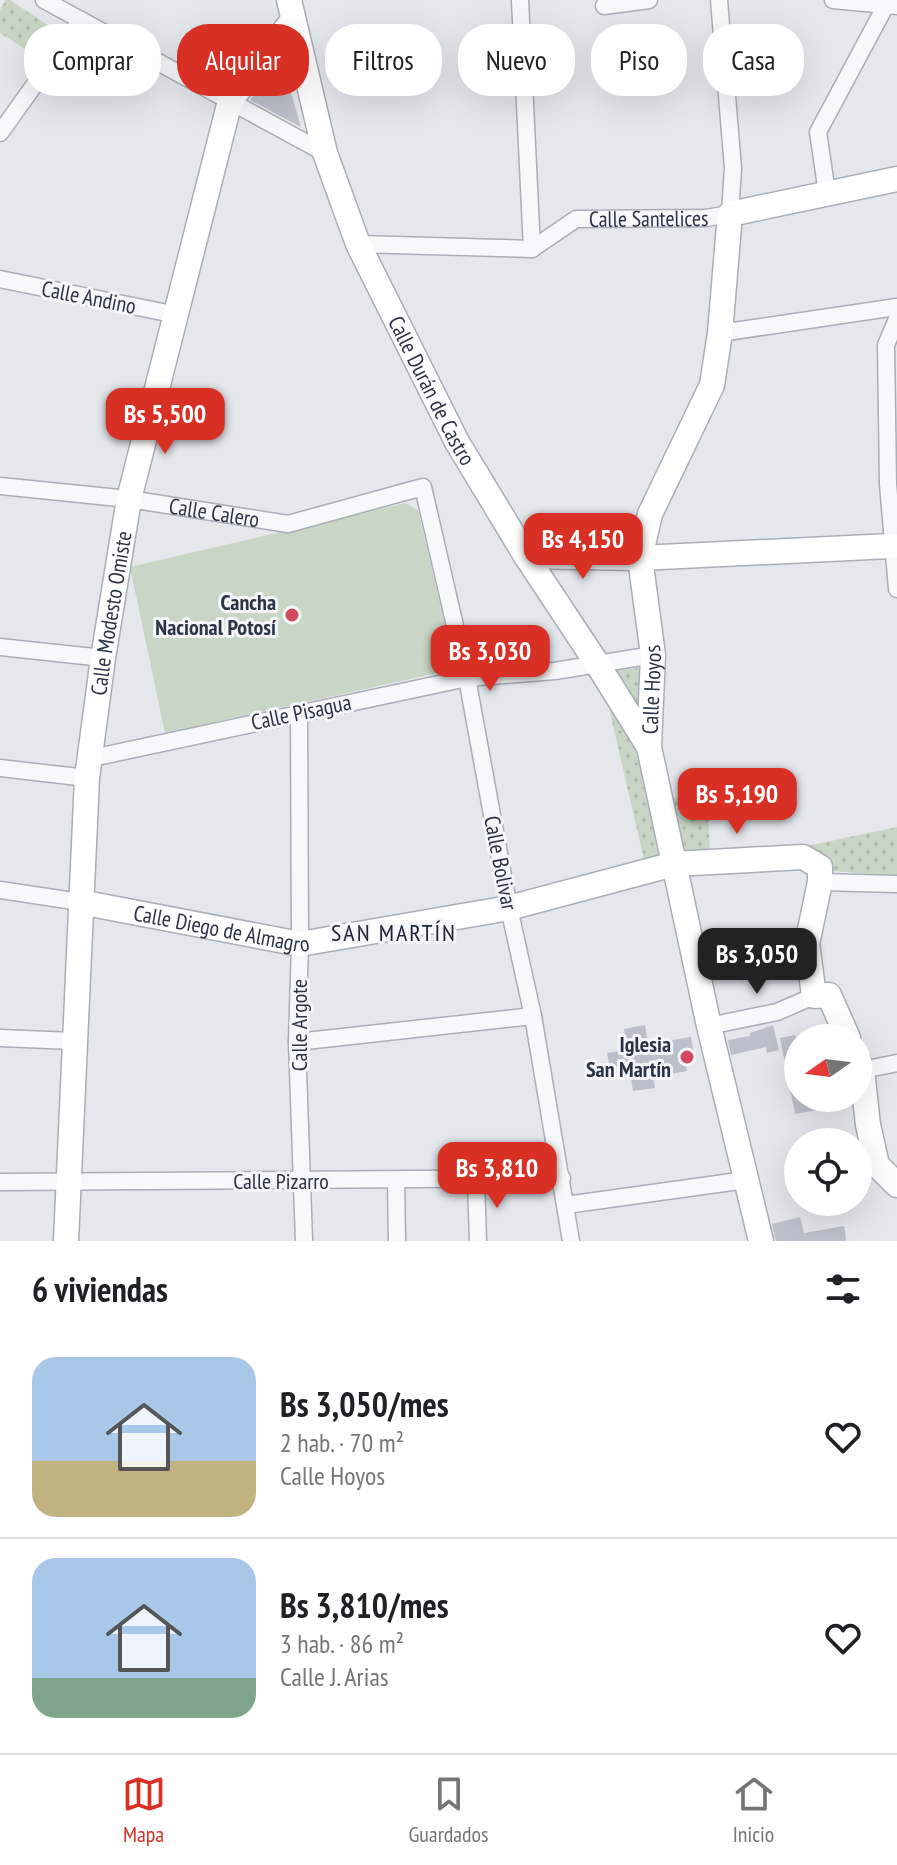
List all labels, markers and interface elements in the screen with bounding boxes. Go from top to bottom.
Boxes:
chip: Comprar [24,24,161,96]
chip: Alquilar [177,24,309,96]
chip: Filtros [325,24,442,96]
chip: Nuevo [458,24,575,96]
chip: Piso [591,24,687,96]
chip: Casa [703,24,804,96]
street label: Calle Santelices [589,204,709,233]
street label: Calle Andino [39,274,139,320]
street label: Calle Durán de Castro [382,311,482,470]
pin: Bs 5,500 [82,388,248,456]
text: Bs 5,500 [124,397,206,430]
street label: Calle Calero [167,492,261,533]
pin: Bs 4,150 [500,513,666,581]
text: Bs 4,150 [542,522,624,555]
street label: Calle Modesto Omiste [84,529,138,697]
place label: Cancha Nacional Potosí [155,588,276,641]
marker: Cancha Nacional Potosí [283,606,301,624]
pin: Bs 3,030 [407,625,573,693]
text: Bs 3,030 [449,634,531,667]
street label: Calle Hoyos [636,643,667,735]
street label: Calle Pisagua [249,688,353,736]
pin: Bs 5,190 [654,768,820,836]
text: Bs 5,190 [696,777,778,810]
street label: Calle Bolivar [478,813,524,913]
street label: Calle Diego de Almagro [131,899,311,958]
district label: SAN MARTÍN [331,917,457,948]
pin: Bs 3,050 [674,928,840,996]
text: Bs 3,050 [716,937,798,970]
street label: Calle Argote [285,979,313,1071]
north arrow [784,1024,872,1112]
map controls [784,1024,872,1216]
place label: Iglesia San Martín [586,1030,671,1083]
marker: Iglesia San Martín [678,1048,696,1066]
button: locate [784,1128,872,1216]
pin: Bs 3,810 [414,1142,580,1210]
text: Bs 3,810 [456,1151,538,1184]
street label: Calle Pizarro [233,1167,329,1195]
text: 6 viviendas [32,1267,168,1311]
icon: filters [821,1267,865,1311]
text: Bs 3,050/mes [280,1382,449,1426]
icon: home [96,1389,192,1485]
icon: heart [821,1415,865,1459]
text: 2 hab. · 70 m² [280,1426,404,1459]
text: Calle Hoyos [280,1459,385,1492]
text: Bs 3,810/mes [280,1583,449,1627]
icon: home [96,1590,192,1686]
icon: heart [821,1616,865,1660]
text: 3 hab. · 86 m² [280,1627,404,1660]
text: Calle J. Arias [280,1660,389,1693]
tab: Mapa [122,1772,166,1848]
tab: Guardados [409,1772,489,1848]
tab: Inicio [732,1772,776,1848]

